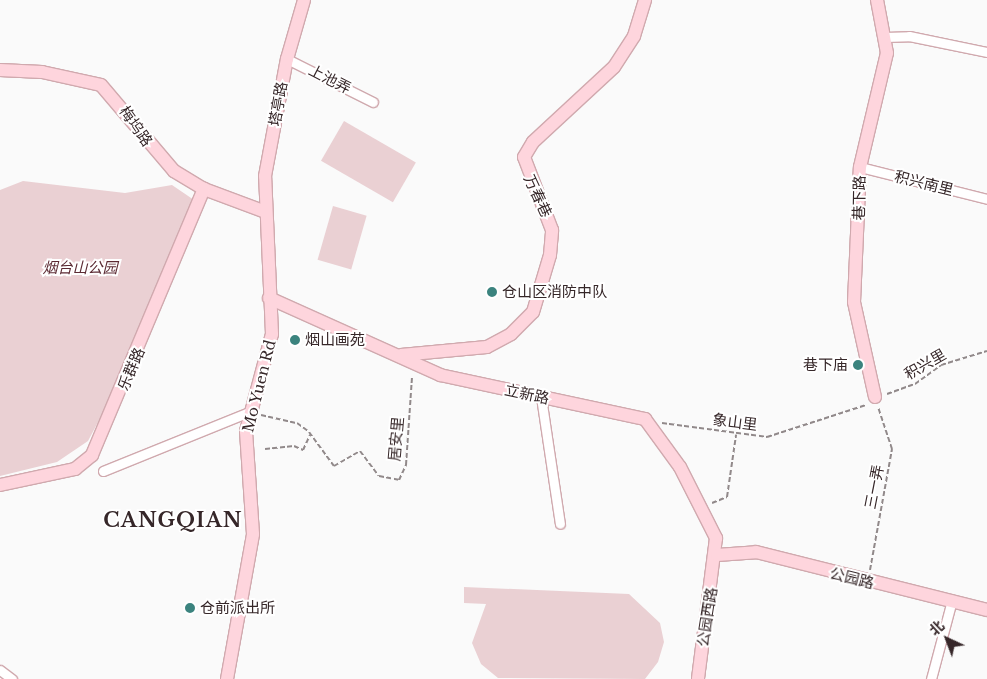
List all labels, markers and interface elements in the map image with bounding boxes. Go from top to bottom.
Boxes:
street label: 上池弄 [306,61,354,97]
street label: 塔亭路 [265,80,291,128]
street label: 梅坞路 [116,102,156,150]
street label: 积兴南里 [893,167,955,199]
street label: 万春巷 [520,172,556,220]
street label: 巷下路 [850,175,868,221]
park label: 烟台山公园 [43,259,117,277]
place label: 仓山区消防中队 [502,283,607,301]
marker: 仓山区消防中队 [486,286,498,298]
place label: 烟山画苑 [305,331,365,349]
marker: 烟山画苑 [289,334,301,346]
street label: Mo Yuen Rd [239,338,279,434]
street label: 乐群路 [114,345,148,393]
street label: 积兴里 [901,345,949,383]
place label: 巷下庙 [803,356,848,374]
marker: 巷下庙 [852,359,864,371]
street label: 立新路 [503,381,551,407]
street label: 象山里 [712,410,758,434]
street label: 居安里 [385,416,407,462]
street label: 三一弄 [861,463,887,511]
district label: CANGQIAN [102,508,244,532]
street label: 公园路 [828,564,876,592]
street label: 公园西路 [693,586,721,648]
place label: 仓前派出所 [200,599,275,617]
marker: 仓前派出所 [184,602,196,614]
north arrow [922,614,972,664]
text: 北 [926,617,948,639]

